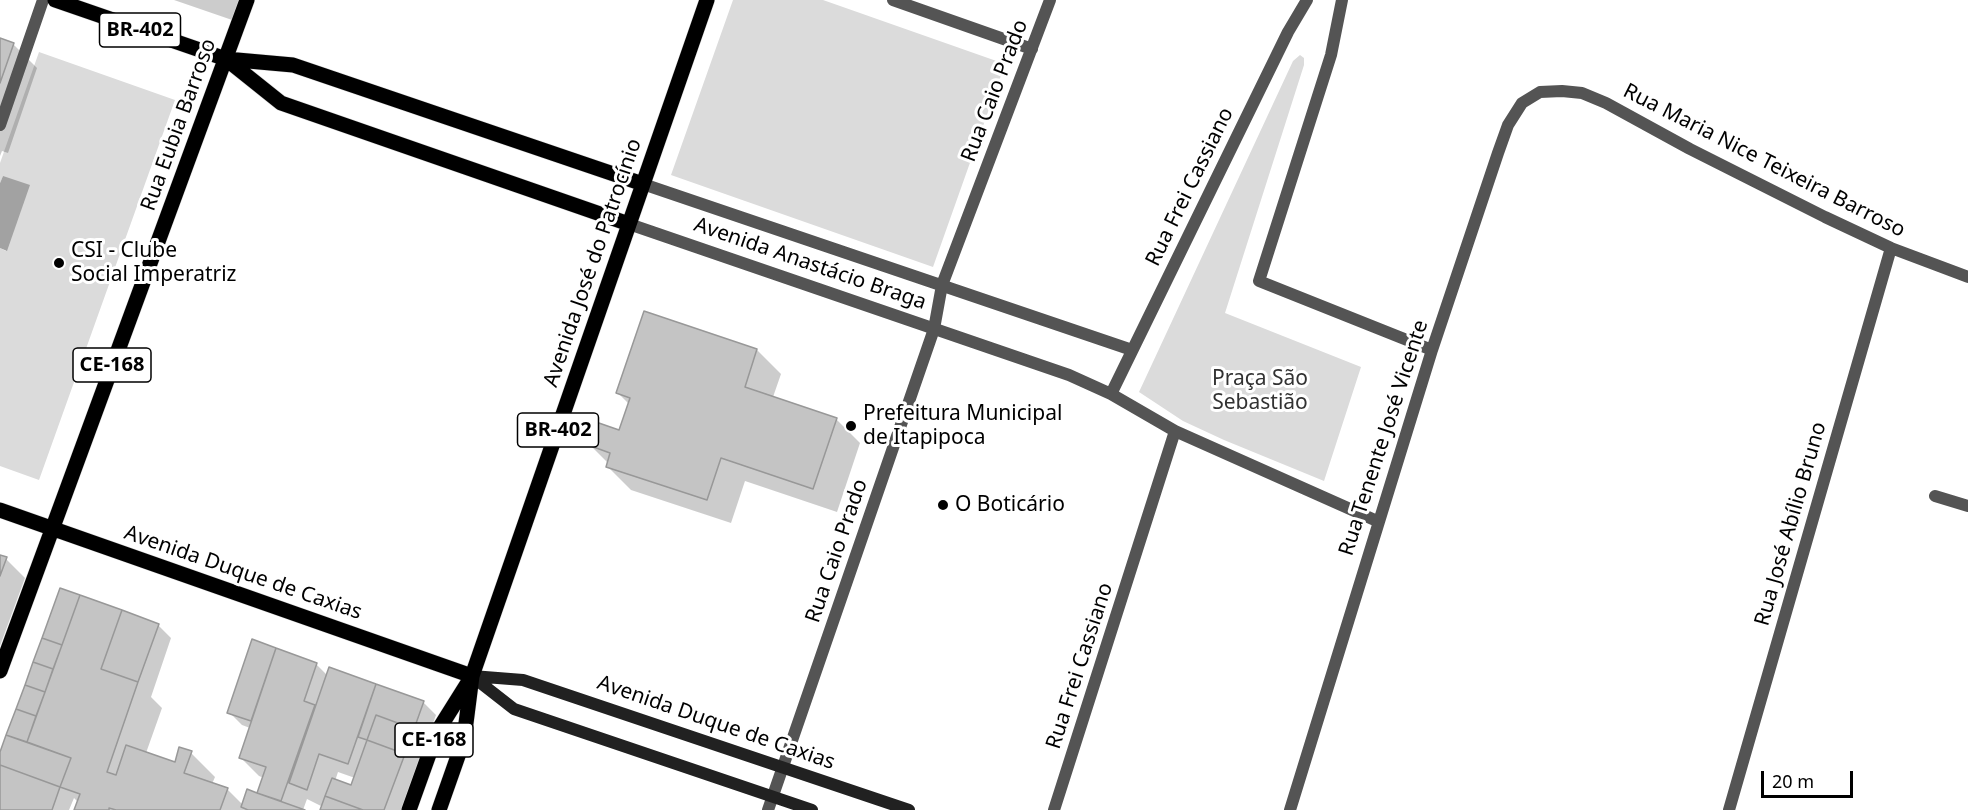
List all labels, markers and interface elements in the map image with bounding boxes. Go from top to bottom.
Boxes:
road number: BR-402 [100,13,180,47]
street label: Rua Caio Prado [956,16,1034,166]
street label: Rua Eubia Barroso [136,35,222,215]
street label: Rua Maria Nice Teixeira Barroso [1619,79,1909,243]
street label: Rua Frei Cassiano [1141,104,1239,270]
street label: Avenida José do Patrocínio [539,136,647,390]
street label: Avenida Anastácio Braga [690,212,930,316]
place label: CSI - Clube Social Imperatriz [71,238,236,288]
marker: CSI - Clube Social Imperatriz [52,256,66,270]
street label: Rua Tenente José Vicente [1334,317,1434,559]
road number: CE-168 [73,348,151,382]
park label: Praça São Sebastião [1212,366,1308,416]
place label: Prefeitura Municipal de Itapipoca [863,401,1062,451]
road number: BR-402 [518,413,598,447]
marker: Prefeitura Municipal de Itapipoca [844,419,858,433]
street label: Rua José Abílio Bruno [1750,419,1832,629]
street label: Rua Caio Prado [801,476,873,626]
place label: O Boticário [955,492,1065,518]
marker: O Boticário [936,498,950,512]
street label: Avenida Duque de Caxias [121,520,365,626]
street label: Rua Frei Cassiano [1041,580,1119,752]
street label: Avenida Duque de Caxias [594,670,838,776]
road number: CE-168 [395,723,473,757]
scale bar [1764,759,1856,797]
text: 20 m [1772,769,1814,793]

